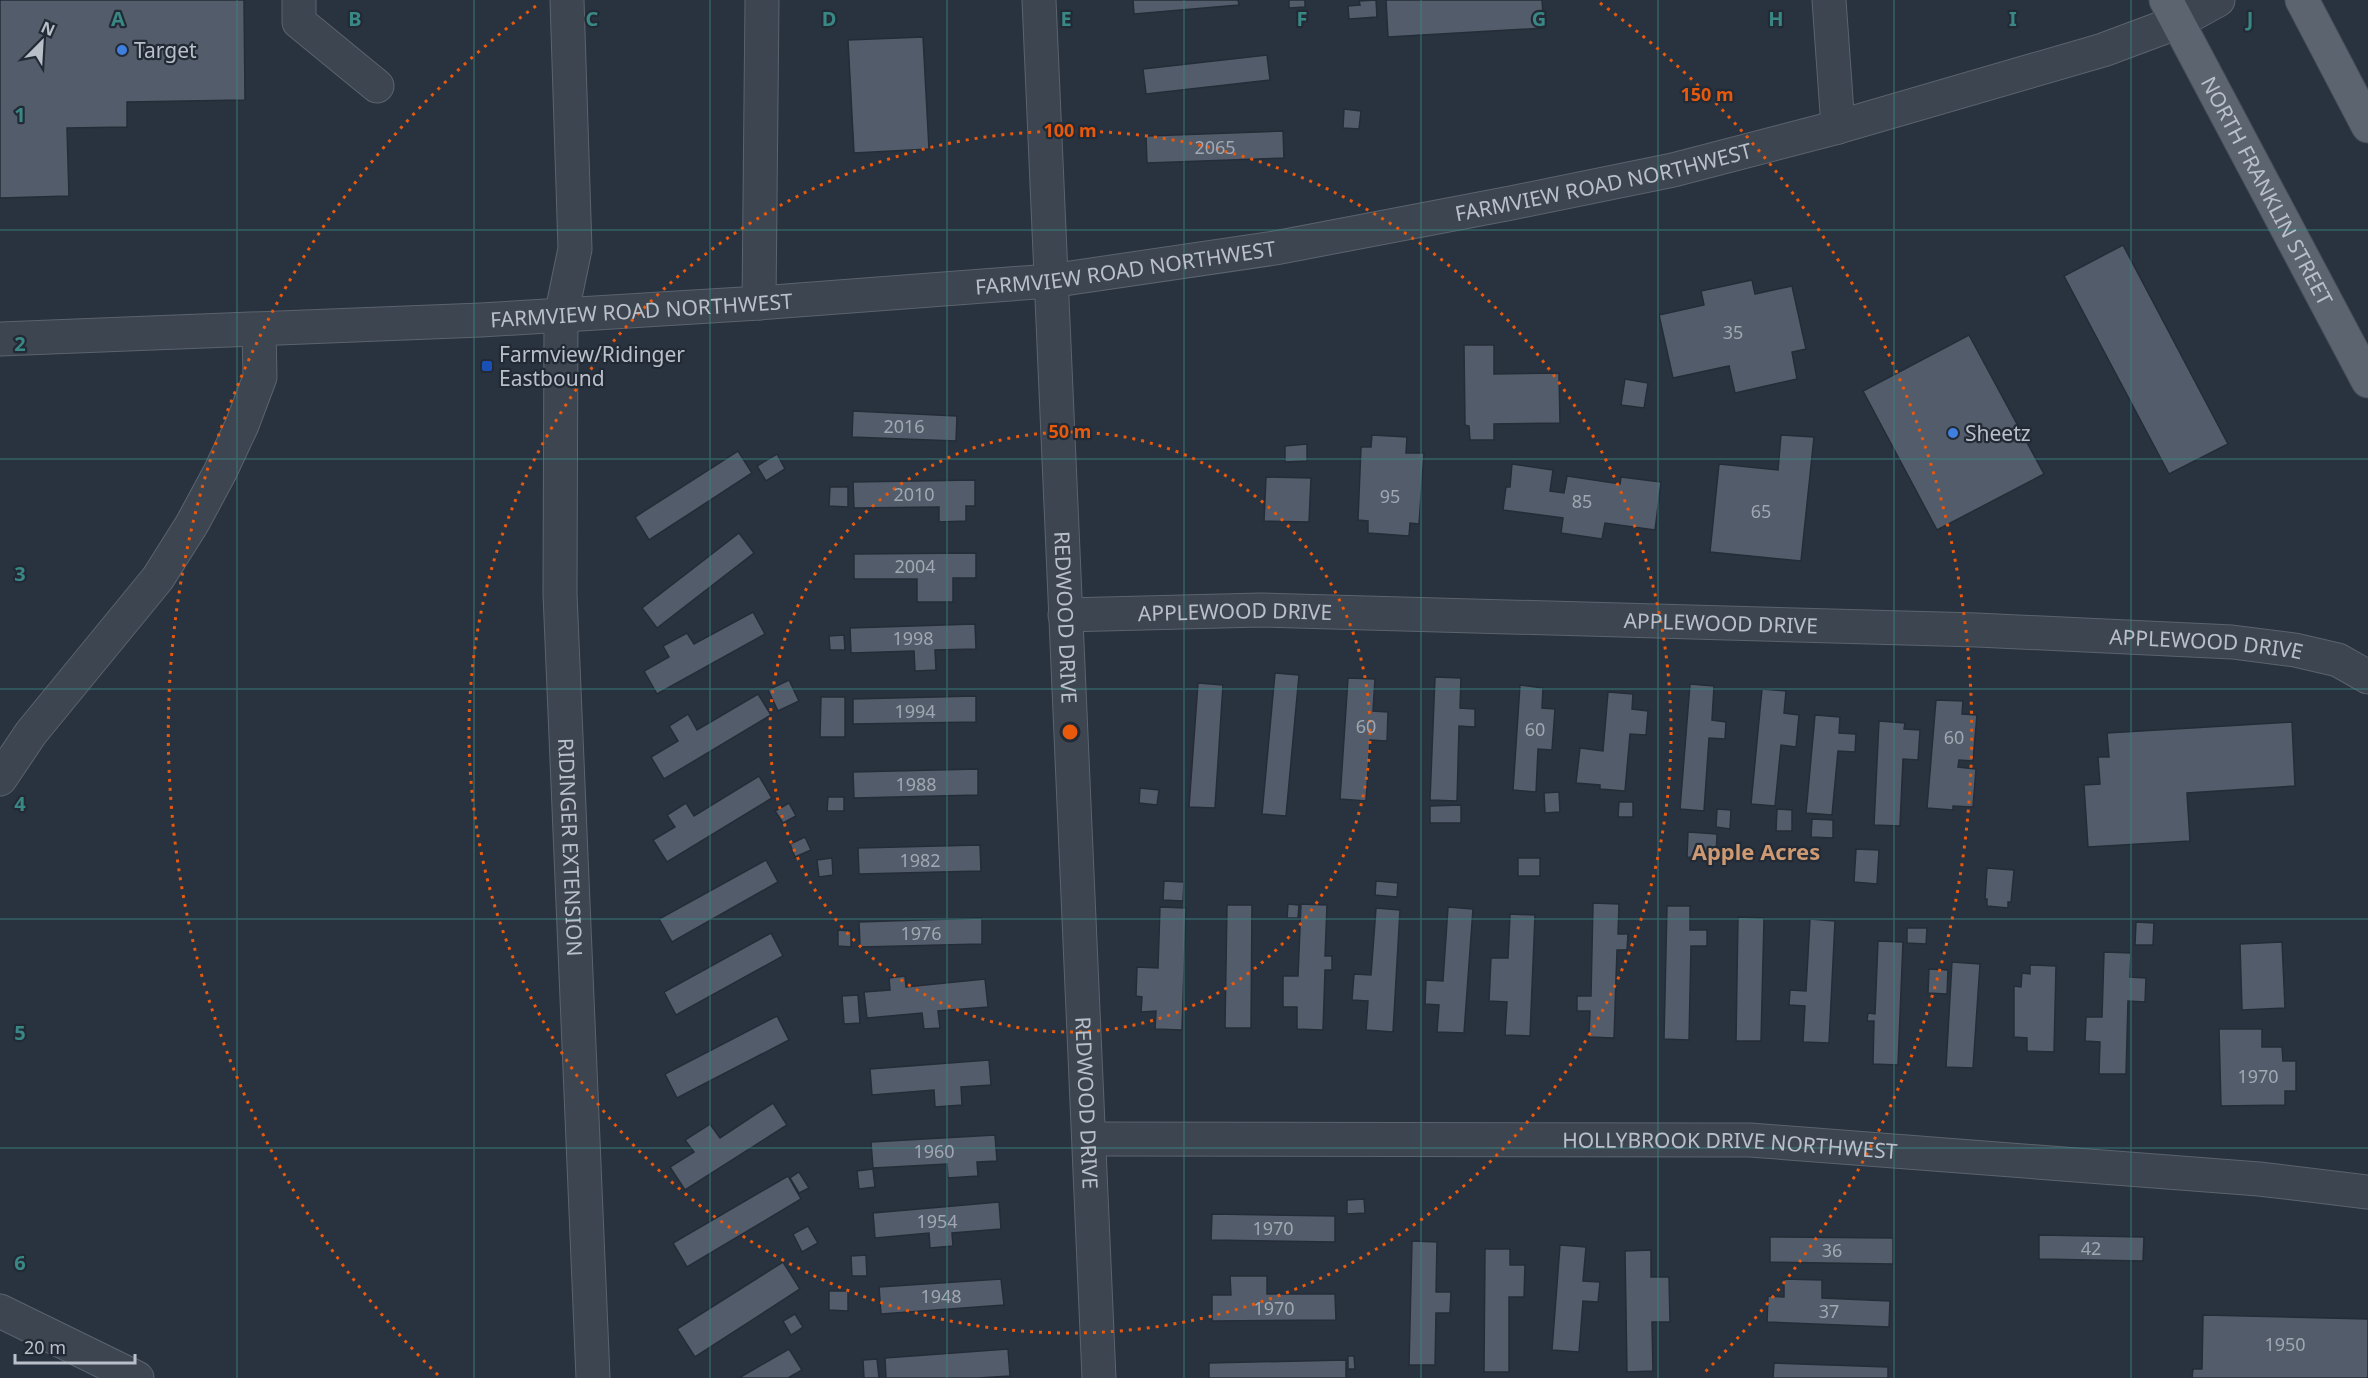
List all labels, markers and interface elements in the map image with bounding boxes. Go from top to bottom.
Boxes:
text: A [111,5,125,32]
text: B [348,5,362,32]
text: C [586,5,599,32]
text: D [822,5,836,32]
text: E [1060,5,1072,32]
text: F [1297,5,1307,32]
text: G [1532,5,1546,32]
text: H [1768,5,1784,32]
text: I [2009,5,2017,32]
text: J [2245,5,2253,32]
north arrow [12,12,72,72]
text: N [38,16,59,41]
place label: Target [134,36,197,64]
marker: Target [115,43,129,57]
street label: NORTH FRANKLIN STREET [2195,71,2340,311]
text: 150 m [1680,82,1734,106]
text: 1 [14,101,26,128]
text: 100 m [1043,118,1097,142]
house number: 2065 [1194,135,1236,159]
street label: FARMVIEW ROAD NORTHWEST [1453,136,1755,227]
street label: FARMVIEW ROAD NORTHWEST [974,234,1278,301]
street label: FARMVIEW ROAD NORTHWEST [489,286,794,333]
house number: 35 [1723,320,1743,344]
text: 2 [14,330,26,357]
place label: Farmview/Ridinger Eastbound [499,340,685,392]
marker: Farmview/Ridinger Eastbound [480,359,494,373]
house number: 2016 [883,414,925,438]
text: 50 m [1049,419,1091,443]
place label: Sheetz [1965,419,2031,447]
marker: Sheetz [1946,426,1960,440]
house number: 2010 [893,482,935,506]
house number: 95 [1380,484,1400,508]
house number: 85 [1572,489,1592,513]
house number: 65 [1751,499,1771,523]
street label: REDWOOD DRIVE [1048,531,1084,704]
house number: 2004 [894,554,936,578]
text: 3 [14,560,26,587]
street label: APPLEWOOD DRIVE [1137,596,1332,627]
street label: APPLEWOOD DRIVE [1623,606,1818,640]
street label: APPLEWOOD DRIVE [2109,622,2306,665]
house number: 1998 [892,626,934,650]
house number: 1994 [894,699,936,723]
house number: 60 [1356,714,1376,738]
house number: 60 [1525,717,1545,741]
centre of rings [1060,722,1080,742]
house number: 60 [1944,725,1964,749]
street label: RIDINGER EXTENSION [552,737,589,957]
house number: 1988 [895,772,937,796]
text: 4 [14,790,26,817]
district label: Apple Acres [1692,836,1820,866]
house number: 1982 [899,848,941,872]
house number: 1976 [900,921,942,945]
street label: REDWOOD DRIVE [1069,1016,1105,1190]
text: 5 [14,1019,26,1046]
house number: 1970 [2237,1064,2279,1088]
street label: HOLLYBROOK DRIVE NORTHWEST [1562,1126,1899,1165]
house number: 1960 [913,1139,955,1163]
house number: 1954 [916,1209,958,1233]
house number: 1970 [1252,1216,1294,1240]
house number: 42 [2081,1236,2101,1260]
house number: 36 [1822,1238,1842,1262]
text: 6 [14,1249,26,1276]
house number: 1948 [920,1284,962,1308]
house number: 1970 [1253,1296,1295,1320]
house number: 37 [1819,1299,1839,1323]
scale bar [15,1327,135,1365]
house number: 1950 [2264,1332,2306,1356]
text: 20 m [24,1335,66,1359]

